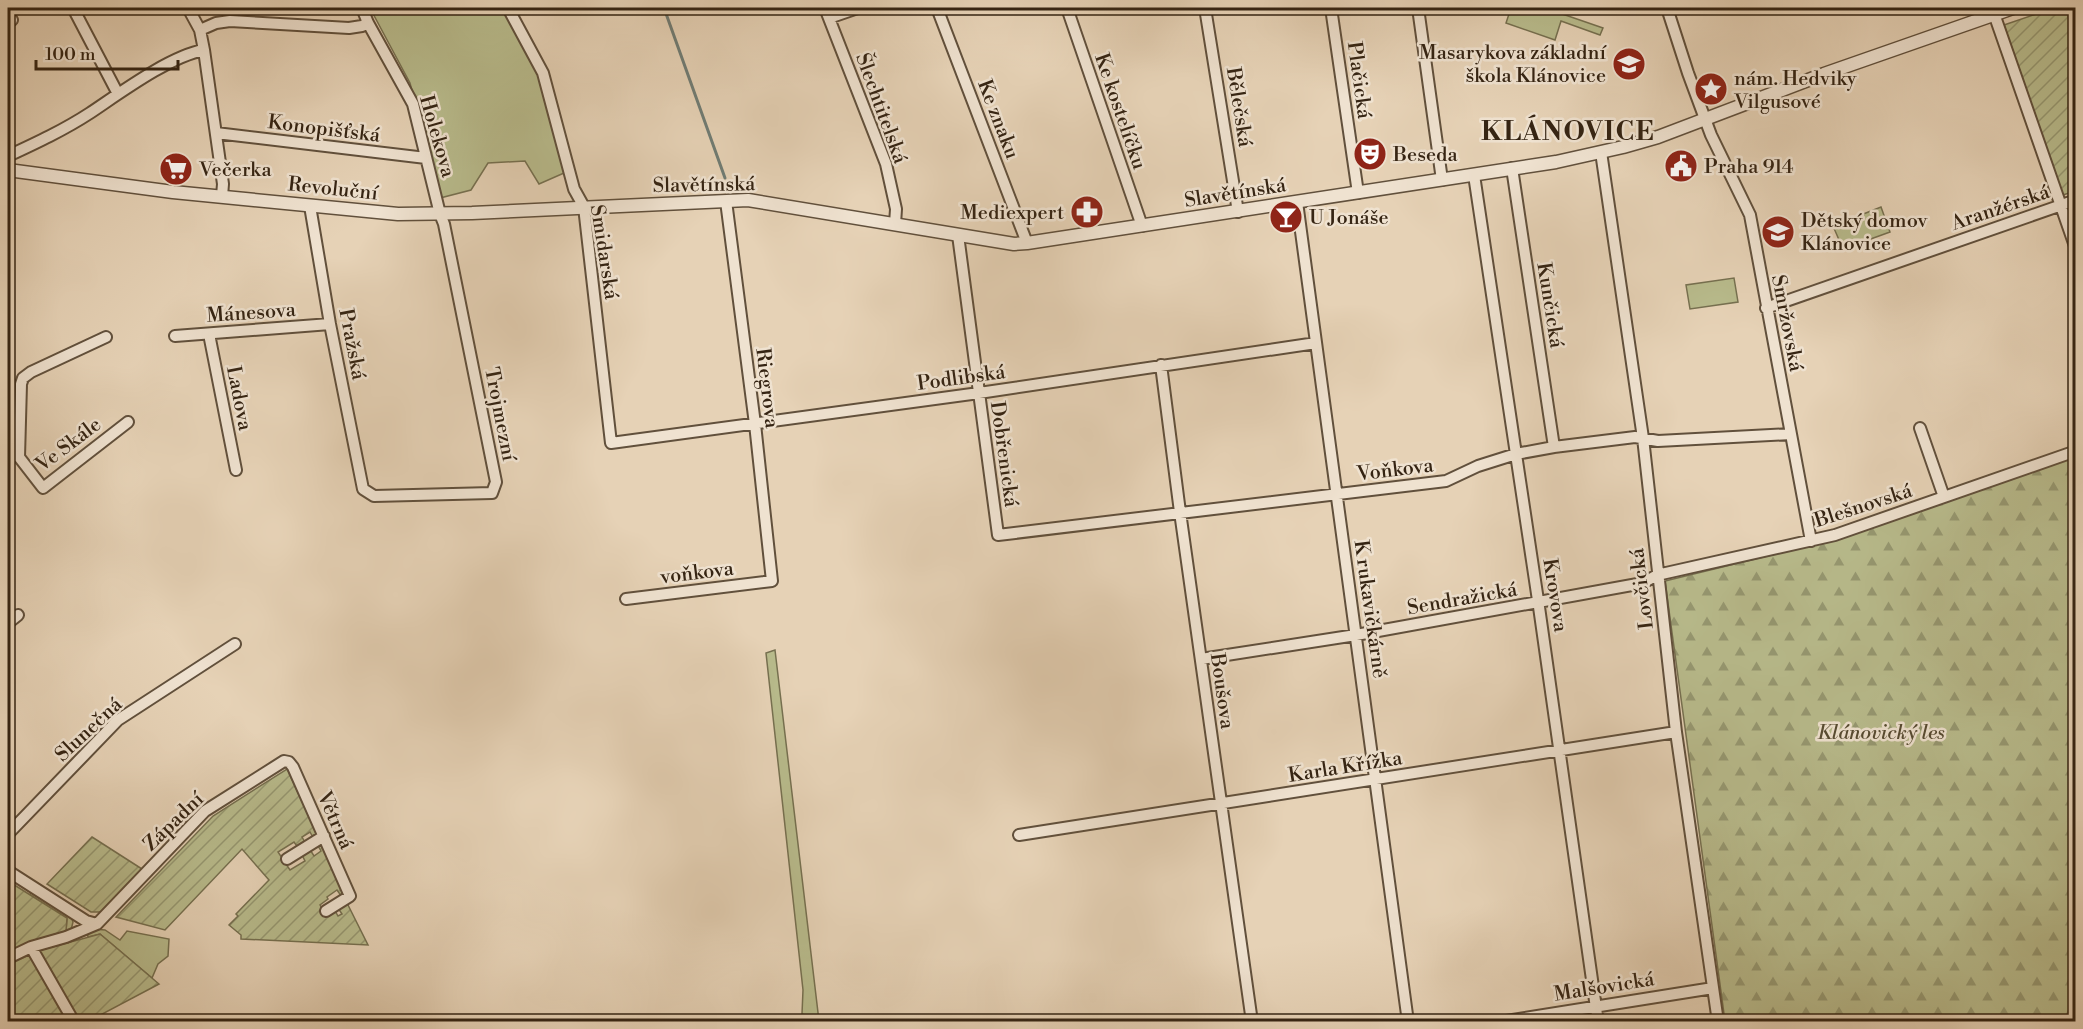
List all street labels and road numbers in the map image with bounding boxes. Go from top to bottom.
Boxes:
street label: Plačická [1341,40,1376,121]
street label: Šlechtitelská [849,50,913,168]
street label: Ke kostelíčku [1088,50,1151,173]
street label: Bělečská [1220,65,1257,150]
street label: Ke znaku [971,76,1024,163]
street label: Holekova [413,92,460,181]
street label: Konopišťská [266,110,382,149]
street label: Revoluční [287,172,380,207]
street label: Slavětínská [652,172,756,199]
street label: Slavětínská [1183,173,1289,214]
street label: Aranžérská [1947,180,2054,237]
street label: Smidarská [584,203,623,302]
street label: Kunčická [1530,261,1569,351]
street label: Smržovská [1765,273,1808,375]
street label: Mánesova [206,298,297,329]
street label: Pražská [332,307,371,383]
street label: Riegrova [749,347,784,431]
street label: Podlibská [915,360,1008,397]
street label: Ladova [220,364,257,434]
street label: Trojmezní [478,365,521,465]
street label: Dobřenická [984,400,1023,510]
street label: Ve Skále [30,412,107,479]
street label: Voňkova [1355,453,1436,488]
street label: Blešnovská [1810,479,1916,534]
street label: K rukavičkárně [1347,539,1392,680]
street label: Lovčická [1625,546,1660,631]
street label: voňkova [658,556,736,591]
street label: Krovova [1536,557,1573,635]
street label: Sendražická [1405,577,1520,621]
street label: Boušova [1204,651,1239,732]
street label: Slunečná [50,692,129,768]
street label: Karla Křížka [1286,746,1405,789]
street label: Západní [138,786,211,857]
street label: Větrná [310,787,359,854]
street label: Malšovická [1552,967,1657,1008]

